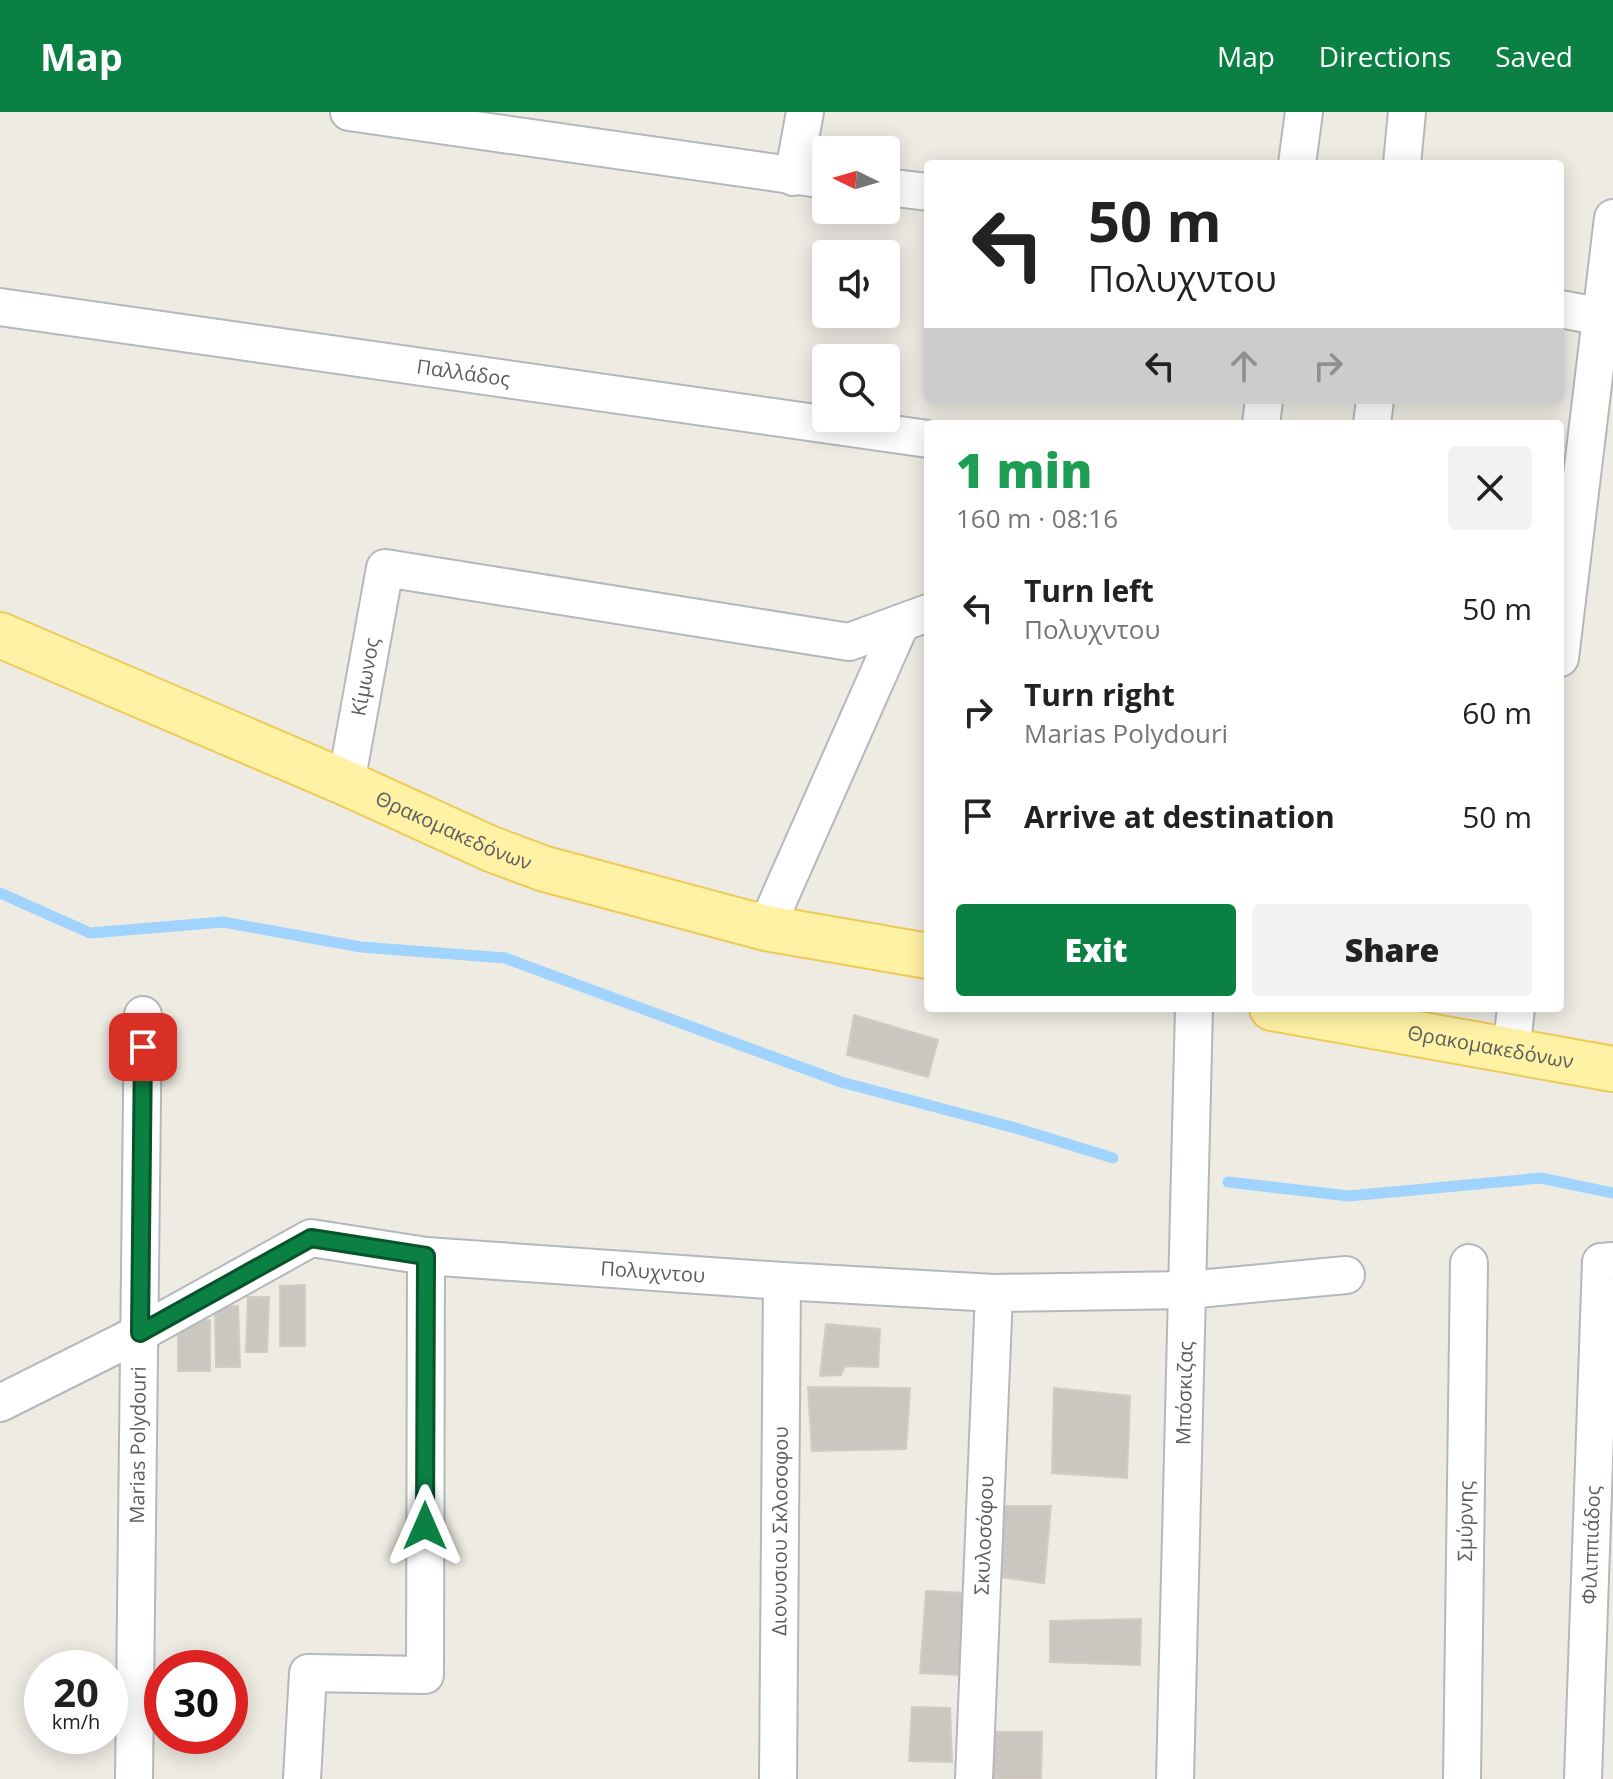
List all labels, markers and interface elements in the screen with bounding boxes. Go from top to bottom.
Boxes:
text: Map [40,30,123,82]
text: Map [1217,37,1275,75]
text: Directions [1319,37,1451,75]
text: Saved [1495,37,1573,75]
north arrow [812,136,900,224]
map controls [812,136,900,432]
text: 50 m [1088,182,1222,258]
icon: left [956,192,1060,296]
button: sound [812,240,900,328]
text: Πολυχντου [1088,254,1277,303]
button: search [812,344,900,432]
icon: left [1138,344,1182,388]
icon: ahead [1222,344,1266,388]
icon: right [1306,344,1350,388]
street label: Παλλάδος [415,352,512,392]
text: 1 min [956,437,1092,502]
button: close [1448,446,1532,530]
text: 160 m · 08:16 [956,500,1118,536]
text: Turn left [1024,570,1154,611]
icon: left [956,586,1000,630]
text: 50 m [1462,588,1532,629]
text: Πολυχντου [1024,611,1160,647]
street label: Κίμωνος [344,635,385,718]
text: Turn right [1024,674,1175,715]
icon: right [956,690,1000,734]
text: 60 m [1462,692,1532,733]
text: Marias Polydouri [1024,715,1228,751]
street label: Θρακομακεδόνων [371,784,536,876]
icon: arrive [956,794,1000,838]
text: Arrive at destination [1024,796,1335,837]
text: 50 m [1462,796,1532,837]
button: Exit [956,904,1236,996]
button: Share [1252,904,1532,996]
pin [109,1013,177,1081]
street label: Θρακομακεδόνων [1405,1019,1576,1075]
icon: arrive [121,1025,165,1069]
street label: Πολυχντου [600,1254,706,1289]
street label: Μπόσκιζας [1169,1340,1199,1445]
street label: Marias Polydouri [123,1366,152,1524]
street label: Διονυσιου Σκλοσοφου [765,1426,794,1636]
street label: Σκυλοσόφου [968,1475,999,1596]
street label: Σμύρνης [1451,1480,1479,1562]
position arrow [383,1484,467,1568]
street label: Φιλιππιάδος [1575,1485,1606,1605]
speed limit sign: 30 [144,1650,248,1754]
text: 20 [53,1664,99,1719]
text: km/h [52,1708,100,1735]

